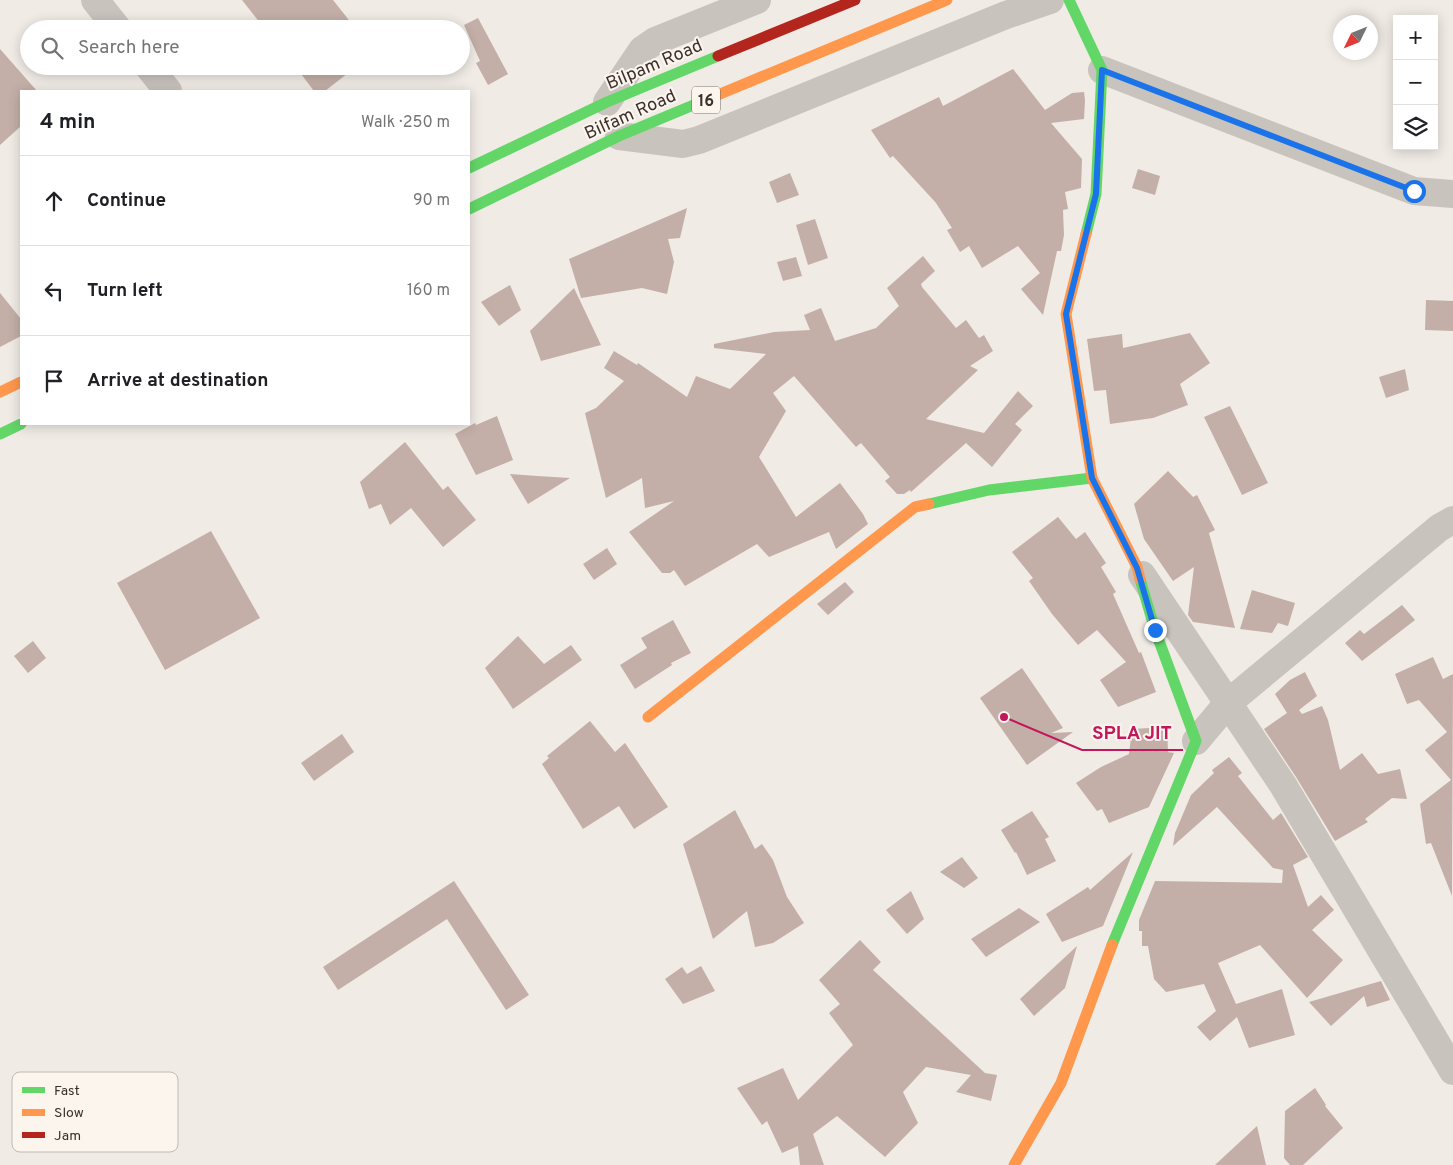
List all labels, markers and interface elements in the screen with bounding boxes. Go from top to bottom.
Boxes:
north arrow [1333,15,1378,60]
map controls [1393,15,1438,150]
button: + [1393,15,1438,60]
search box [20,20,470,75]
icon: search [38,34,66,62]
street label: Bilpam Road [603,35,706,96]
text: Search here [78,36,180,60]
button: − [1393,60,1438,105]
street label: Bilfam Road [581,85,680,146]
road number: 16 [692,86,720,114]
button: layers [1393,105,1438,150]
text: 4 min [40,109,96,136]
text: Walk · 250 m [361,113,450,133]
route start [1403,180,1426,203]
icon: ahead [40,187,68,215]
text: Continue [87,189,166,213]
text: 90 m [413,191,450,211]
icon: left [40,277,68,305]
text: Turn left [87,279,163,303]
text: 160 m [407,281,450,301]
icon: arrive [40,367,68,395]
text: Arrive at destination [87,369,268,393]
route end [1144,619,1167,642]
callout: SPLA JIT [1082,716,1183,750]
text: SPLA JIT [1092,722,1172,746]
legend [12,1072,178,1152]
text: Fast [54,1083,80,1100]
text: Slow [54,1105,84,1122]
text: Jam [54,1128,81,1145]

